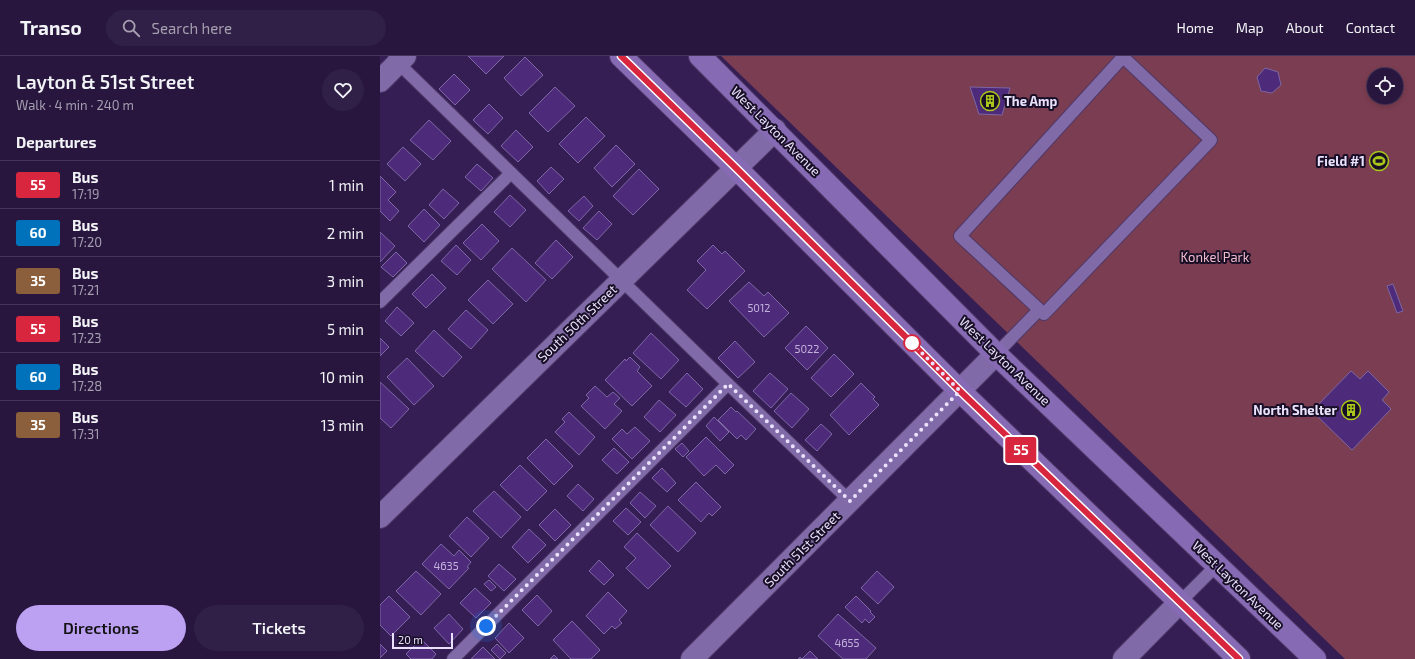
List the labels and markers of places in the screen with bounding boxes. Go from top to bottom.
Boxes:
building icon: The Amp [979,90,1001,112]
place label: The Amp [1004,93,1057,109]
sports icon: Field #1 [1368,150,1390,172]
place label: Field #1 [1317,153,1365,169]
unlabelled marker [903,334,921,352]
building icon: North Shelter [1340,399,1362,421]
place label: North Shelter [1253,402,1337,418]

